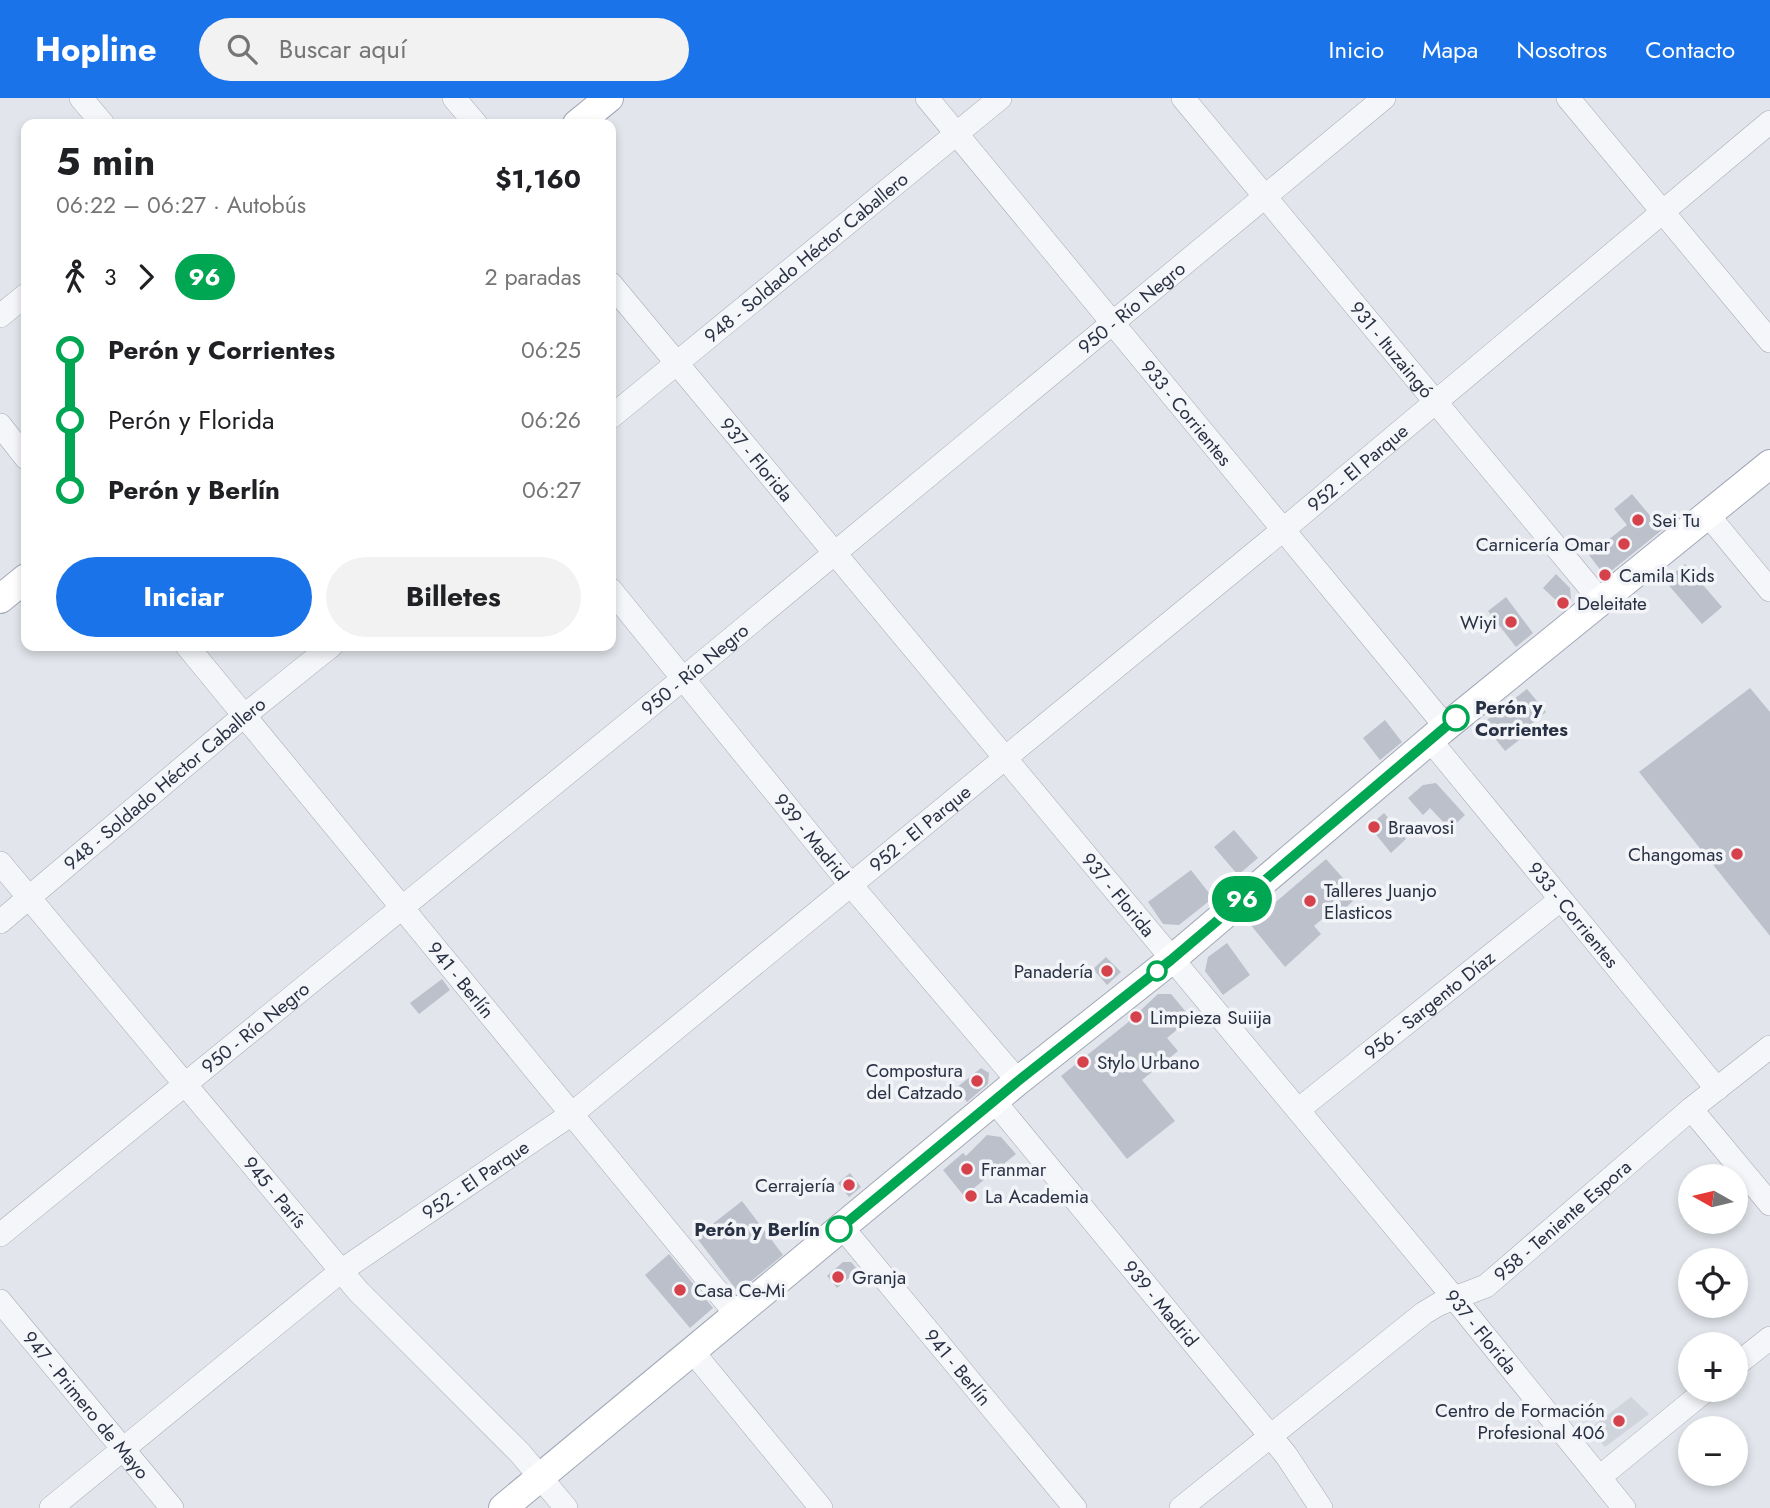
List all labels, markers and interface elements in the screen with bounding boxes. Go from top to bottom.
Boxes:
search box [199,18,689,81]
text: Hopline [35,26,157,73]
icon: search [223,30,261,68]
text: Buscar aquí [279,30,407,68]
text: Inicio [1329,32,1384,67]
text: Mapa [1422,32,1478,67]
text: Nosotros [1516,32,1607,67]
text: Contacto [1645,32,1735,67]
text: 5 min [56,134,155,189]
text: $1,160 [495,160,581,198]
street label: 948 - Soldado Héctor Caballero [698,165,914,349]
text: 06:22 – 06:27 · Autobús [56,188,306,222]
street label: 950 - Río Negro [1072,255,1191,360]
icon: walk [56,258,94,296]
icon: forward [127,258,165,296]
text: 96 [189,259,221,294]
text: 3 [104,260,117,294]
text: 2 paradas [484,260,581,294]
street label: 931 - Ituzaingó [1344,295,1440,404]
text: Perón y Corrientes [108,331,335,369]
text: 06:25 [521,333,581,367]
street label: 933 - Corrientes [1135,354,1239,472]
text: Perón y Florida [108,401,274,439]
text: 06:26 [521,403,581,437]
street label: 937 - Florida [714,411,800,507]
street label: 952 - El Parque [1301,417,1414,518]
text: Perón y Berlín [108,471,280,509]
text: 06:27 [522,473,581,507]
place label: Sei Tu [1652,507,1700,534]
marker: Sei Tu [1630,512,1646,528]
place label: Carnicería Omar [1476,531,1610,558]
marker: Carnicería Omar [1616,536,1632,552]
button: Iniciar [56,557,312,637]
button: Billetes [326,557,581,637]
place label: Camila Kids [1619,562,1715,589]
marker: Camila Kids [1597,567,1613,583]
place label: Deleitate [1577,590,1647,617]
marker: Deleitate [1555,595,1571,611]
place label: Wiyi [1460,609,1497,636]
marker: Wiyi [1503,614,1519,630]
street label: 950 - Río Negro [635,617,754,721]
street label: 948 - Soldado Héctor Caballero [57,690,271,876]
place label: Perón y Corrientes [1475,694,1568,743]
marker: Perón y Corrientes [1443,705,1469,731]
street label: 952 - El Parque [863,778,977,878]
street label: 939 - Madrid [768,787,855,886]
place label: Braavosi [1388,814,1454,841]
marker: Braavosi [1366,819,1382,835]
place label: Changomas [1628,841,1723,868]
marker: Changomas [1729,846,1745,862]
street label: 937 - Florida [1076,847,1162,942]
street label: 933 - Corrientes [1522,856,1626,974]
line badge: 96 [1210,876,1274,922]
place label: Talleres Juanjo Elasticos [1324,877,1437,926]
text: 96 [1226,881,1258,916]
marker: Talleres Juanjo Elasticos [1302,893,1318,909]
street label: 941 - Berlín [422,936,501,1024]
street label: 956 - Sargento Díaz [1358,944,1500,1066]
place label: Panadería [1014,958,1093,985]
unlabelled marker [1147,961,1167,981]
marker: Panadería [1099,963,1115,979]
street label: 950 - Río Negro [195,975,315,1079]
place label: Limpieza Suiija [1150,1004,1271,1031]
marker: Limpieza Suiija [1128,1009,1144,1025]
place label: Stylo Urbano [1097,1049,1200,1076]
marker: Stylo Urbano [1075,1054,1091,1070]
place label: Compostura del Catzado [866,1057,963,1106]
marker: Compostura del Catzado [969,1073,985,1089]
street label: 952 - El Parque [416,1133,534,1226]
street label: 945 - París [237,1150,313,1234]
street label: 958 - Teniente Espora [1487,1153,1637,1287]
place label: Franmar [981,1156,1047,1183]
marker: Franmar [959,1161,975,1177]
north arrow [1678,1164,1748,1234]
map controls [1678,1164,1748,1486]
place label: Cerrajería [755,1172,835,1199]
marker: Cerrajería [841,1177,857,1193]
place label: La Academia [985,1183,1089,1210]
marker: La Academia [963,1188,979,1204]
place label: Perón y Berlín [694,1216,820,1243]
marker: Perón y Berlín [826,1216,852,1242]
button: locate [1678,1248,1748,1318]
street label: 939 - Madrid [1117,1254,1205,1353]
place label: Granja [852,1264,906,1291]
marker: Granja [830,1269,846,1285]
place label: Casa Ce-Mi [694,1277,786,1304]
marker: Casa Ce-Mi [672,1282,688,1298]
street label: 937 - Florida [1439,1283,1524,1380]
street label: 941 - Berlín [918,1323,998,1411]
street label: 947 - Primero de Mayo [17,1325,156,1485]
button: + [1678,1332,1748,1402]
place label: Centro de Formación Profesional 406 [1435,1397,1605,1446]
marker: Centro de Formación Profesional 406 [1611,1413,1627,1429]
button: − [1678,1416,1748,1486]

